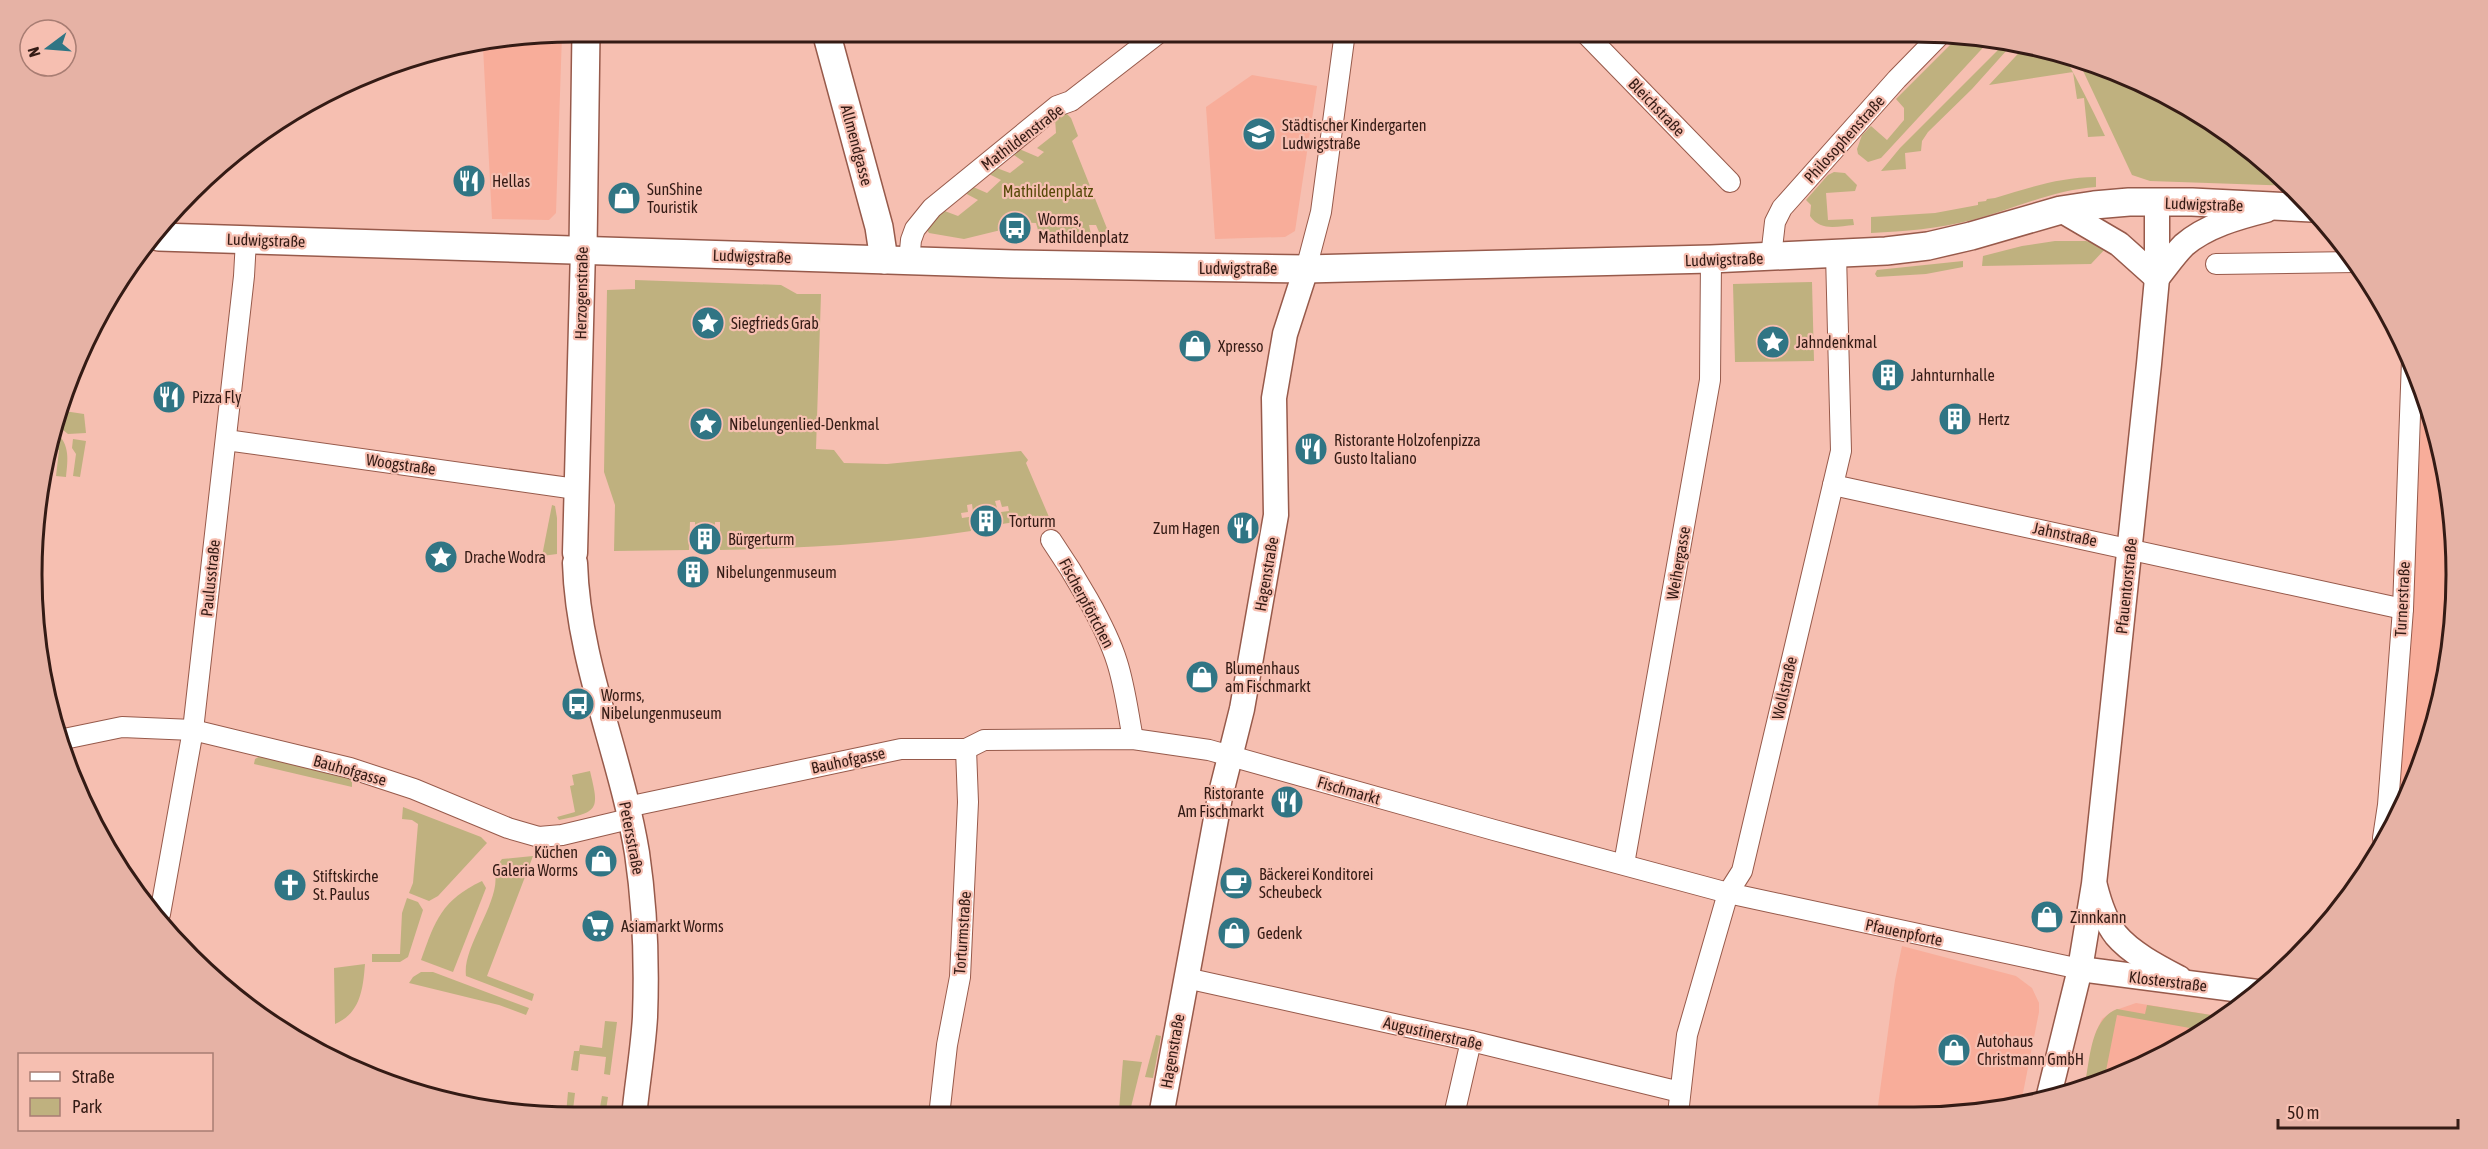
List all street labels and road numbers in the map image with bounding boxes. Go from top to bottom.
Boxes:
street label: Bleichstraße [1625,74,1689,140]
street label: Philosophenstraße [1800,92,1889,187]
street label: Mathildenstraße [978,100,1066,174]
street label: Allmendgasse [837,103,876,188]
street label: Ludwigstraße [2164,194,2244,215]
street label: Ludwigstraße [226,230,306,251]
street label: Herzogenstraße [571,246,592,340]
street label: Ludwigstraße [712,246,792,267]
street label: Ludwigstraße [1684,249,1764,270]
street label: Ludwigstraße [1199,259,1277,278]
street label: Woogstraße [365,450,437,479]
street label: Jahnstraße [2031,518,2099,550]
street label: Weihergasse [1663,525,1694,601]
street label: Hagenstraße [1251,535,1282,613]
street label: Pfauentorstraße [2112,537,2140,635]
street label: Paulusstraße [197,539,223,617]
street label: Fischerpförtchen [1055,555,1118,651]
street label: Turnerstraße [2391,561,2413,637]
street label: Wollstraße [1768,655,1800,721]
street label: Bauhofgasse [809,743,887,778]
street label: Bauhofgasse [311,751,389,790]
street label: Fischmarkt [1315,772,1383,808]
street label: Petersstraße [616,800,648,876]
street label: Torturmstraße [950,891,974,975]
street label: Pfauenpforte [1864,915,1944,950]
street label: Klosterstraße [2128,967,2208,995]
street label: Hagenstraße [1157,1012,1188,1090]
street label: Augustinerstraße [1382,1013,1484,1054]

